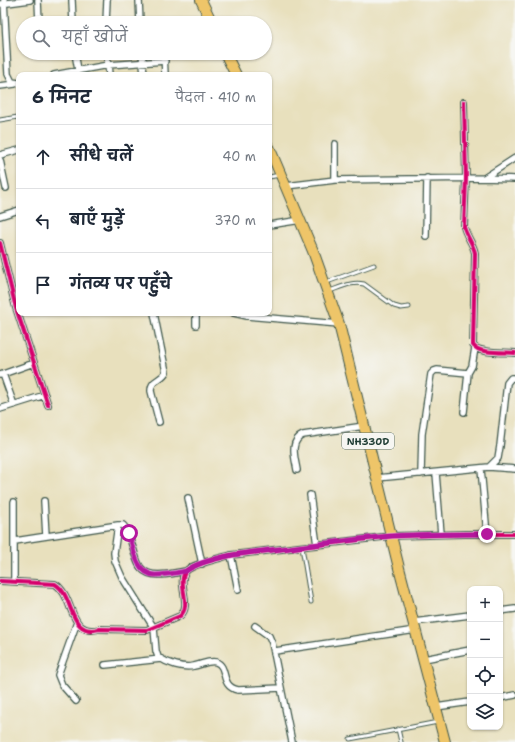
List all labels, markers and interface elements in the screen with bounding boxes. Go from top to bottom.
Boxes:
search box [16,16,272,60]
icon: search [30,27,52,49]
text: यहाँ खोजें [62,27,128,47]
text: 6 मिनट [32,86,91,108]
text: पैदल · 410 m [175,89,256,106]
icon: ahead [32,146,54,168]
text: सीधे चलें [70,146,133,166]
text: 40 m [222,148,256,165]
icon: left [32,210,54,232]
text: बाएँ मुड़ें [70,210,124,230]
text: 370 m [214,212,256,229]
icon: arrive [32,274,54,296]
text: गंतव्य पर पहुँचे [70,274,172,294]
road number: NH330D [342,433,394,449]
route start [120,524,138,542]
route end [478,525,496,543]
map controls [467,586,503,730]
button: + [467,586,503,622]
button: − [467,622,503,658]
button: locate [467,658,503,694]
button: layers [467,694,503,730]

